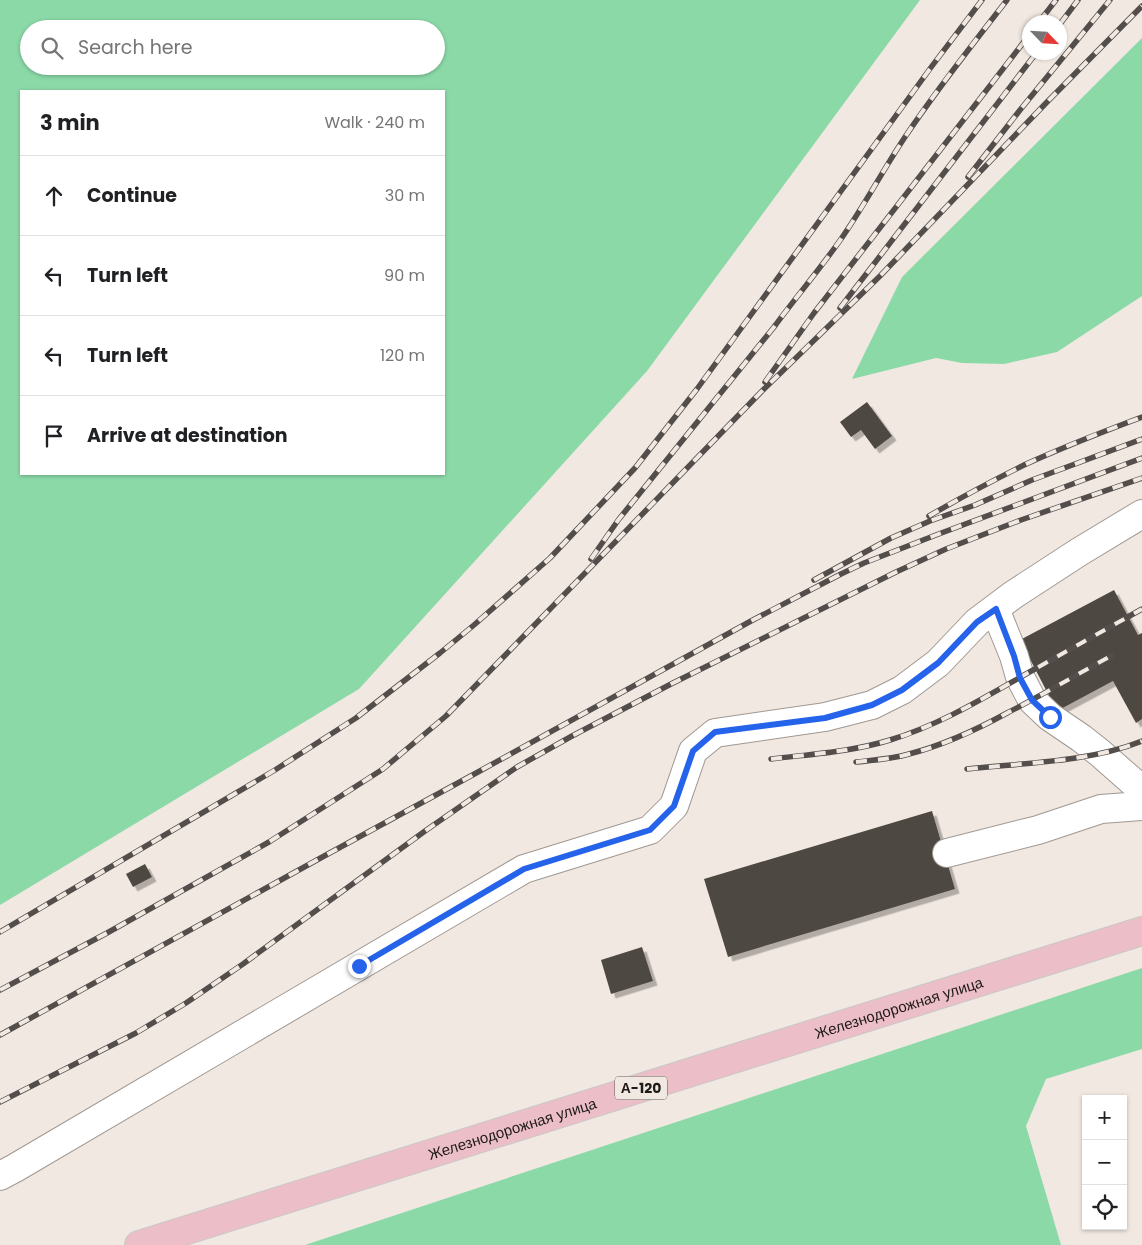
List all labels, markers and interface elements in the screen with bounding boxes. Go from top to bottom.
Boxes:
north arrow [1022,15,1067,60]
search box [20,20,445,75]
icon: search [38,34,66,62]
text: Search here [78,34,192,61]
text: 3 min [40,108,100,137]
text: Walk · 240 m [324,111,425,134]
icon: ahead [40,182,68,210]
text: Continue [87,182,177,209]
text: 30 m [385,184,425,207]
icon: left [40,262,68,290]
text: Turn left [87,262,168,289]
text: 90 m [384,264,425,287]
icon: left [40,342,68,370]
text: Turn left [87,342,168,369]
text: 120 m [380,344,425,367]
icon: arrive [40,422,68,450]
text: Arrive at destination [87,422,288,449]
route start [1039,706,1062,729]
route end [348,955,371,978]
street label: Железнодорожная улица [812,971,986,1043]
road number: А-120 [615,1076,667,1100]
street label: Железнодорожная улица [425,1092,600,1164]
map controls [1082,1095,1127,1230]
button: + [1082,1095,1127,1140]
button: − [1082,1140,1127,1185]
button: locate [1082,1185,1127,1230]

